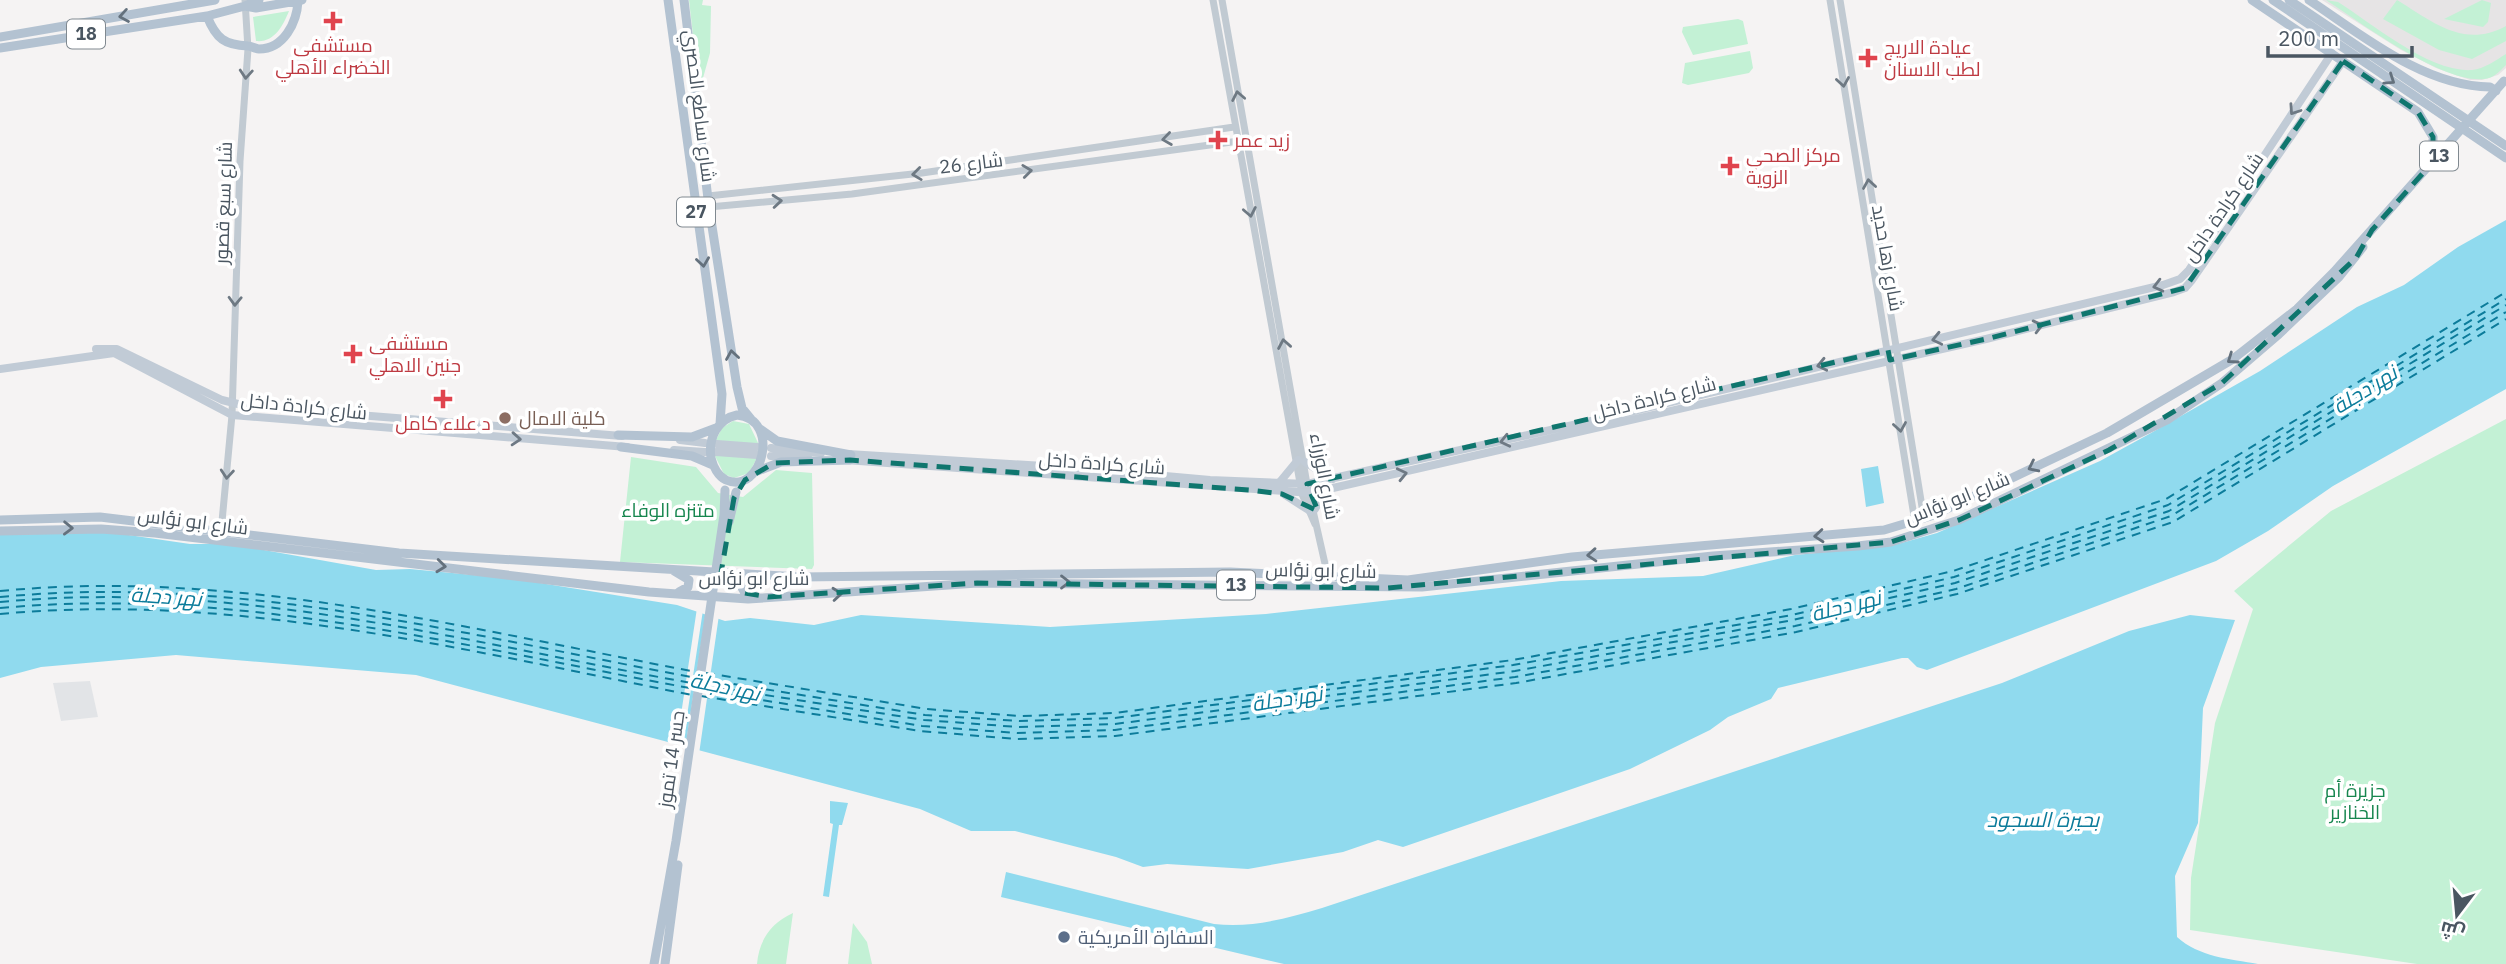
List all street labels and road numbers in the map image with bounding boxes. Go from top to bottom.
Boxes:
road number: 18 [67,19,105,48]
street label: شارع ساطع الحصري [676,28,721,184]
street label: شارع سبع قصور [209,141,239,266]
road number: 13 [2420,141,2458,170]
street label: شارع 26 [938,147,1005,181]
street label: شارع كرادة داخل [2178,148,2270,267]
road number: 27 [677,197,715,226]
street label: شارع زها حديد [1865,203,1909,313]
street label: شارع كرادة داخل [1590,371,1719,427]
street label: شارع كرادة داخل [239,387,368,427]
street label: شارع الوزراء [1303,430,1345,522]
street label: شارع كرادة داخل [1038,447,1166,481]
street label: شارع ابو نؤاس [1901,466,2014,532]
street label: شارع ابو نؤاس [136,502,250,542]
street label: شارع ابو نؤاس [1265,557,1377,585]
street label: شارع ابو نؤاس [698,566,810,592]
road number: 13 [1217,570,1255,600]
street label: جسر 14 تموز [652,709,690,810]

